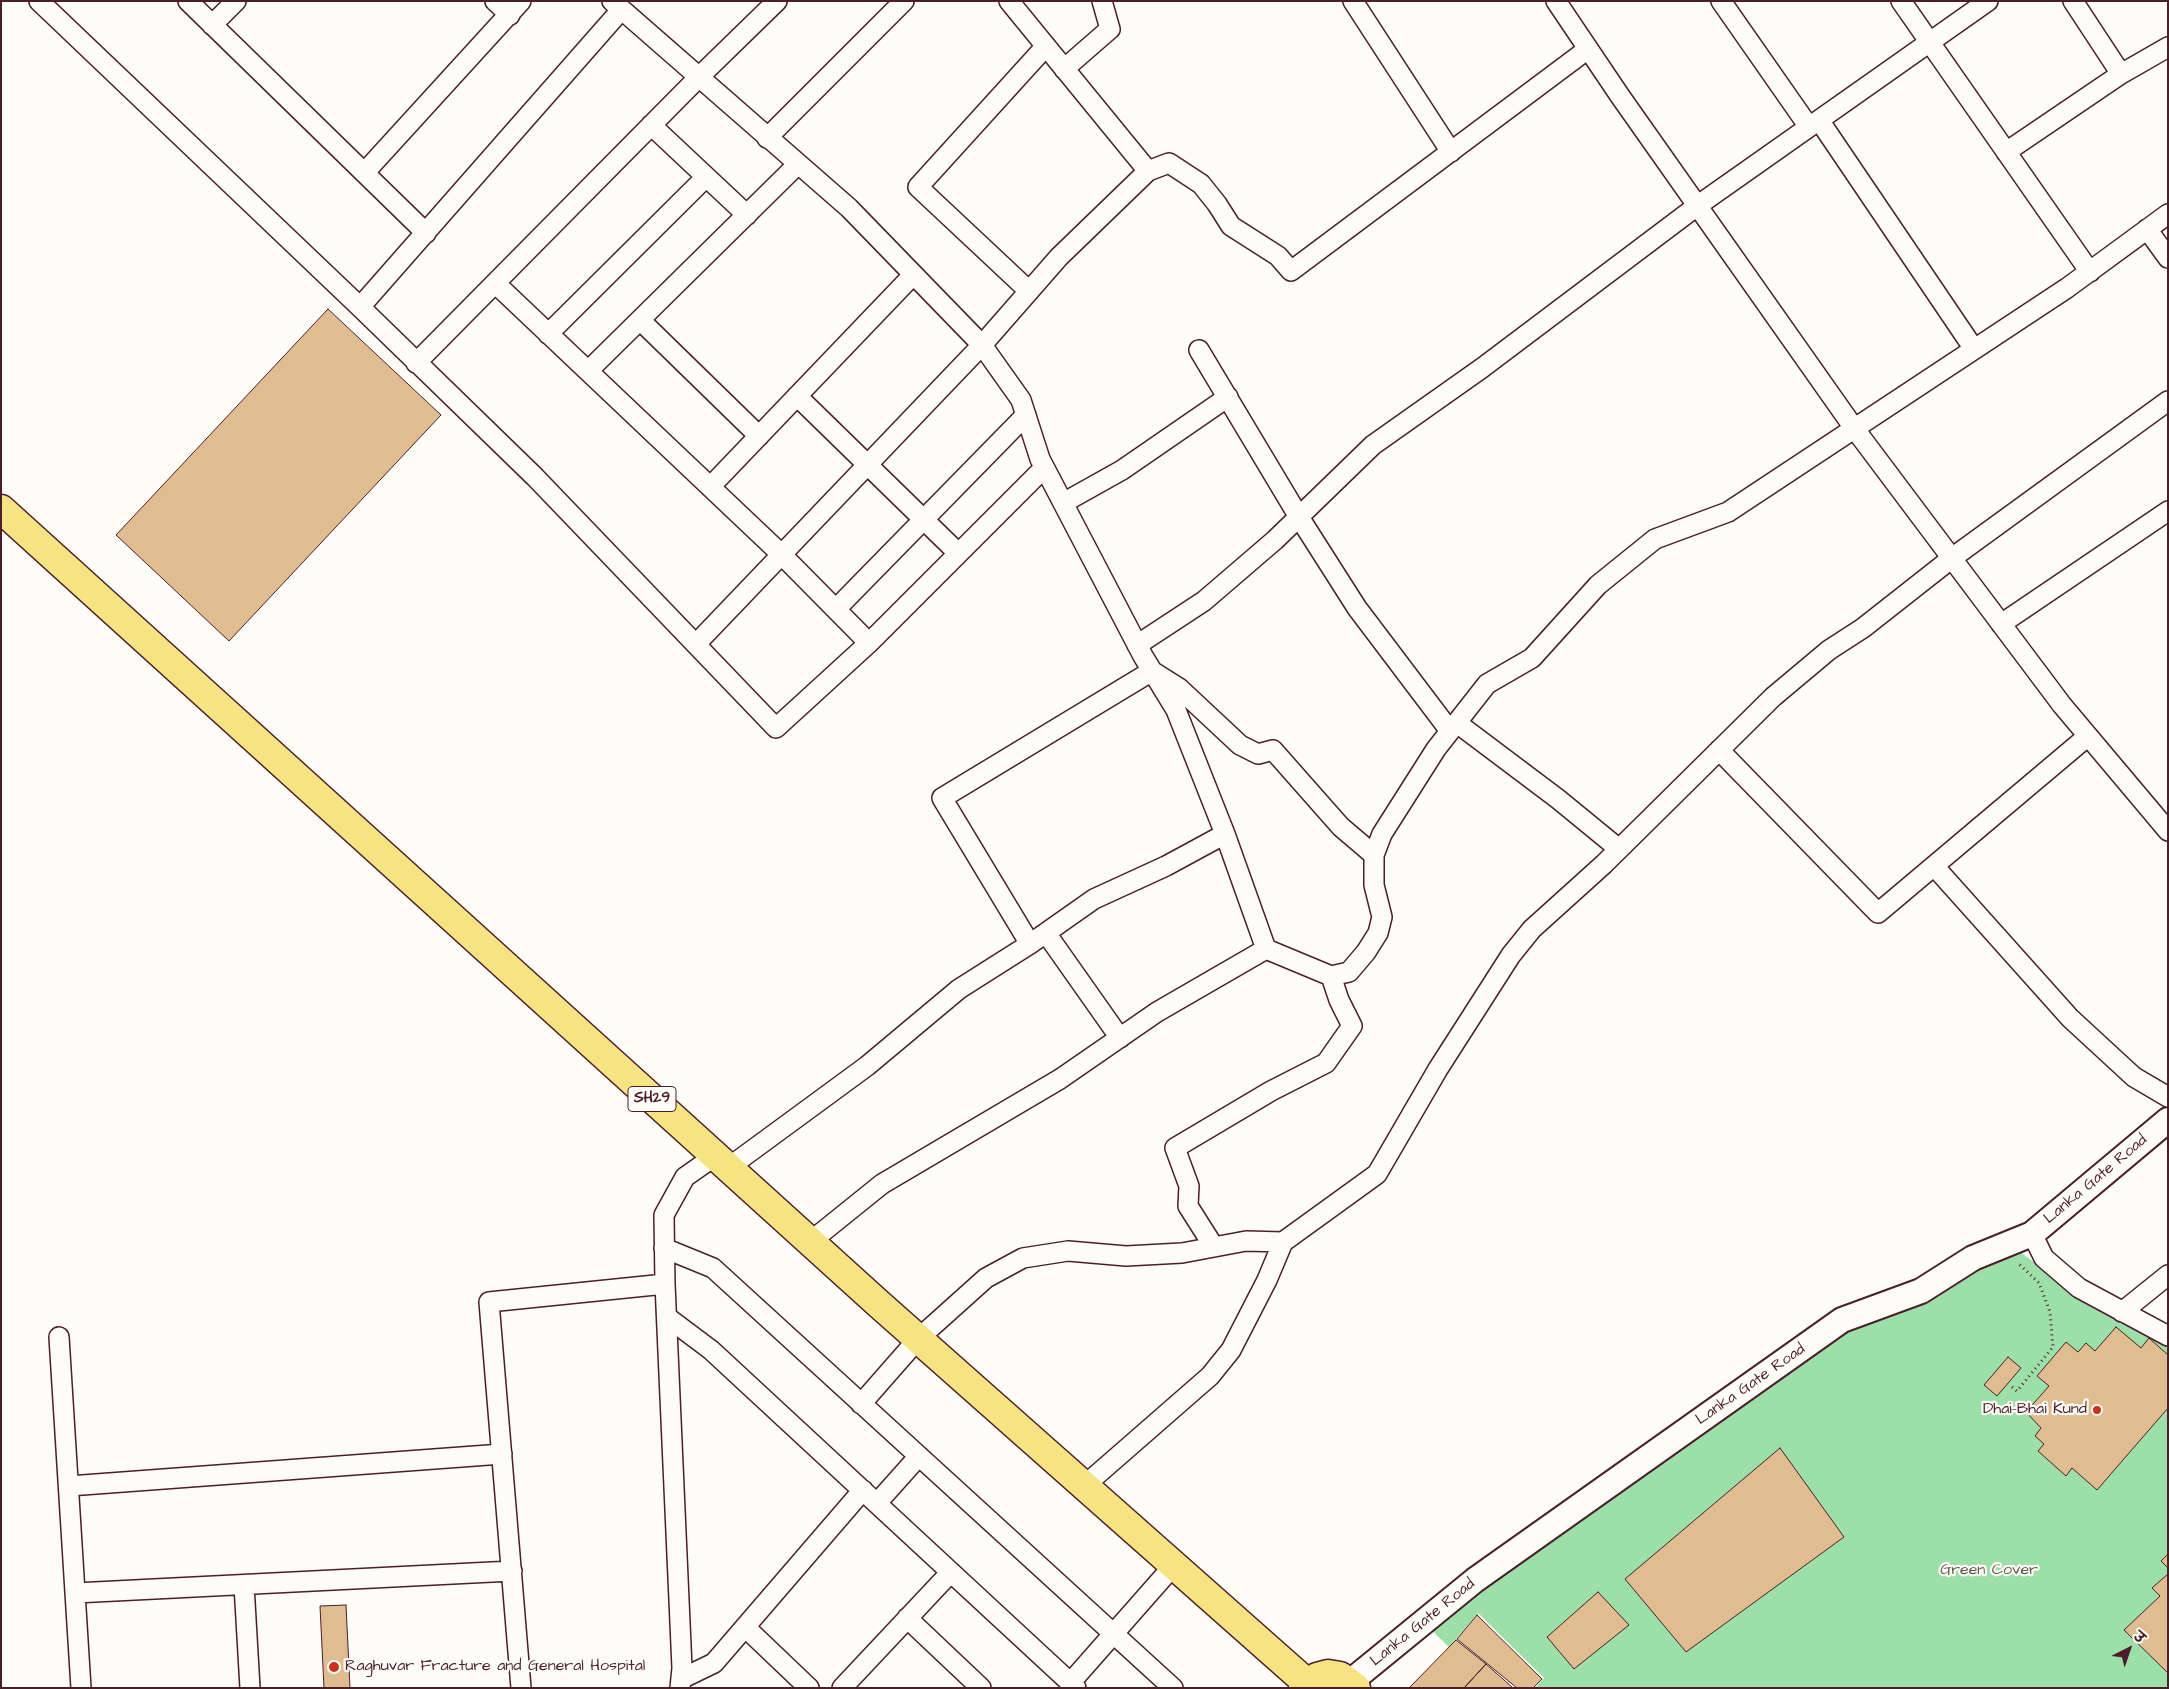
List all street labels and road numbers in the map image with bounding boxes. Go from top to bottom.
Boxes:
road number: SH29 [628,1086,676,1112]
street label: Lanka Gate Road [2040,1131,2152,1229]
street label: Lanka Gate Road [1693,1340,1809,1430]
street label: Lanka Gate Road [1367,1575,1479,1671]

